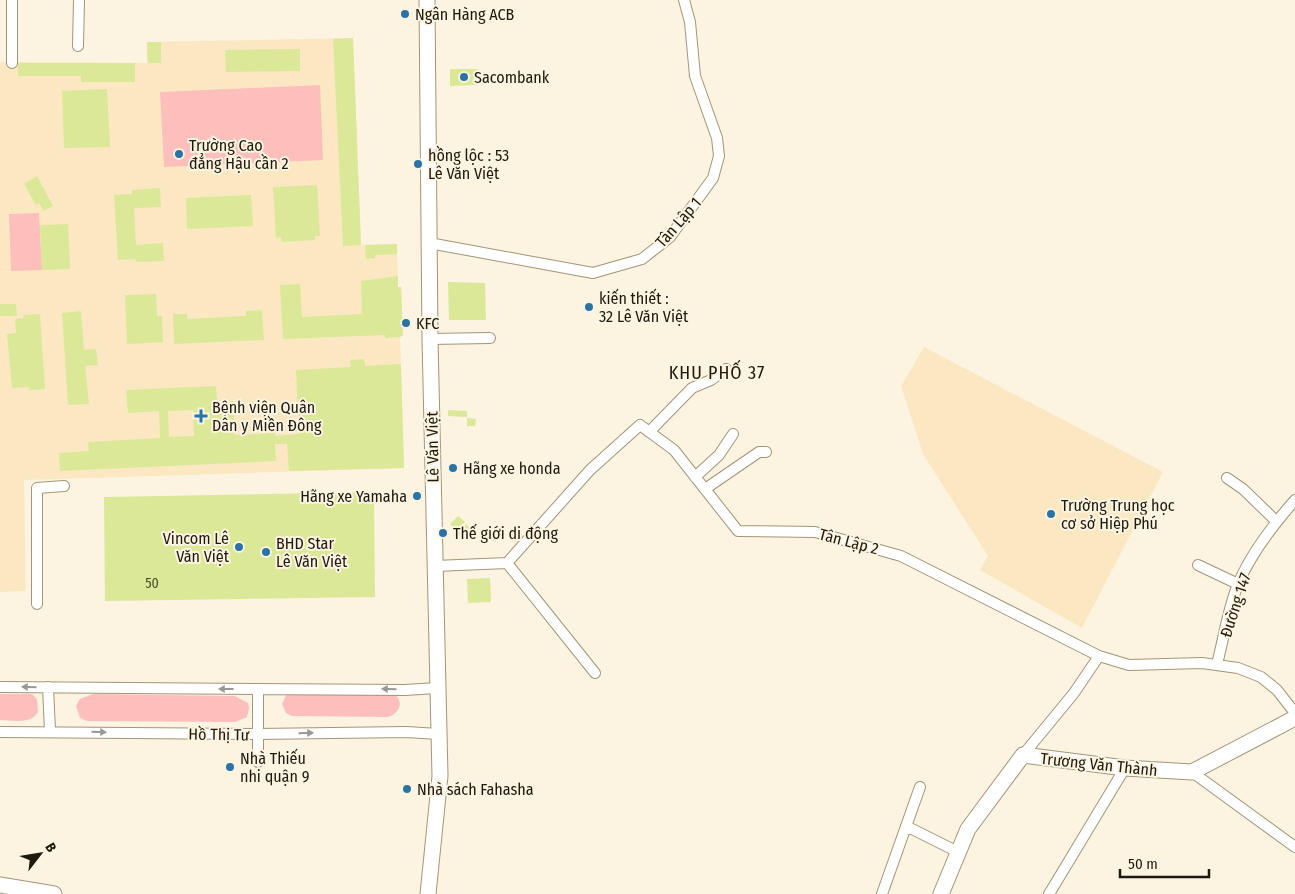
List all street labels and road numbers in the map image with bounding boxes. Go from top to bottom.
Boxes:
street label: Tân Lập 1 [652,193,705,251]
street label: Lê Văn Việt [422,410,443,483]
street label: Tân Lập 2 [817,524,881,559]
street label: Đường 147 [1216,570,1255,640]
street label: Hồ Thị Tư [188,723,250,745]
street label: Trương Văn Thành [1040,749,1158,780]

